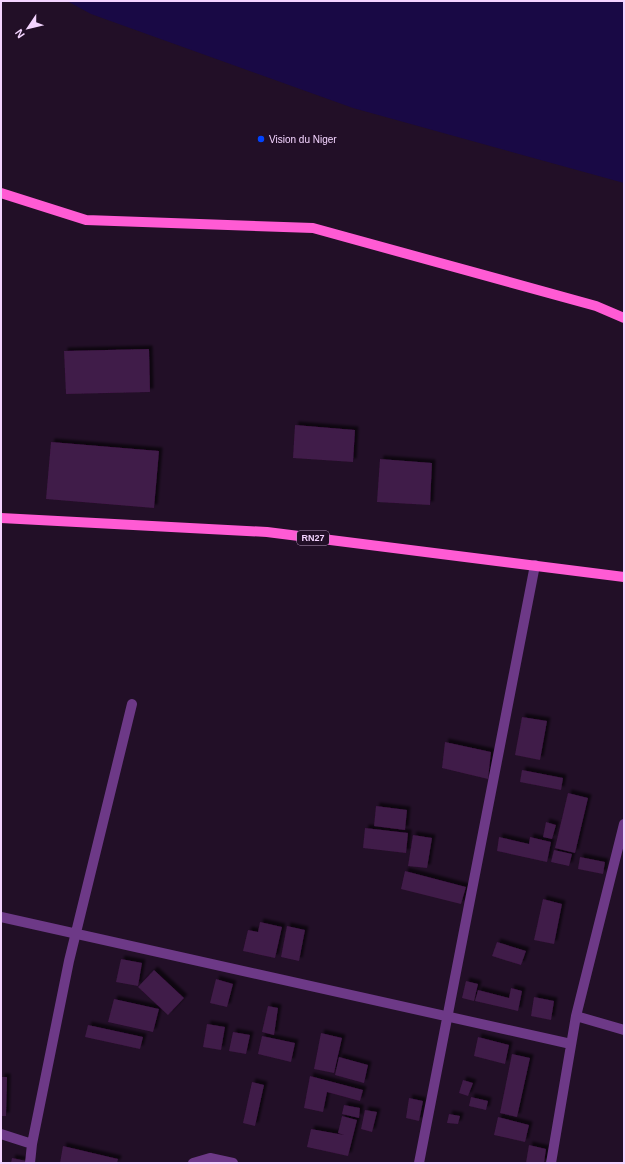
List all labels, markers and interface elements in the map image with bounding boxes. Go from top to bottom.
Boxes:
north arrow [8,8,48,48]
text: N [13,27,27,40]
marker: Vision du Niger [256,134,266,144]
place label: Vision du Niger [269,134,337,145]
road number: RN27 [297,531,329,545]

